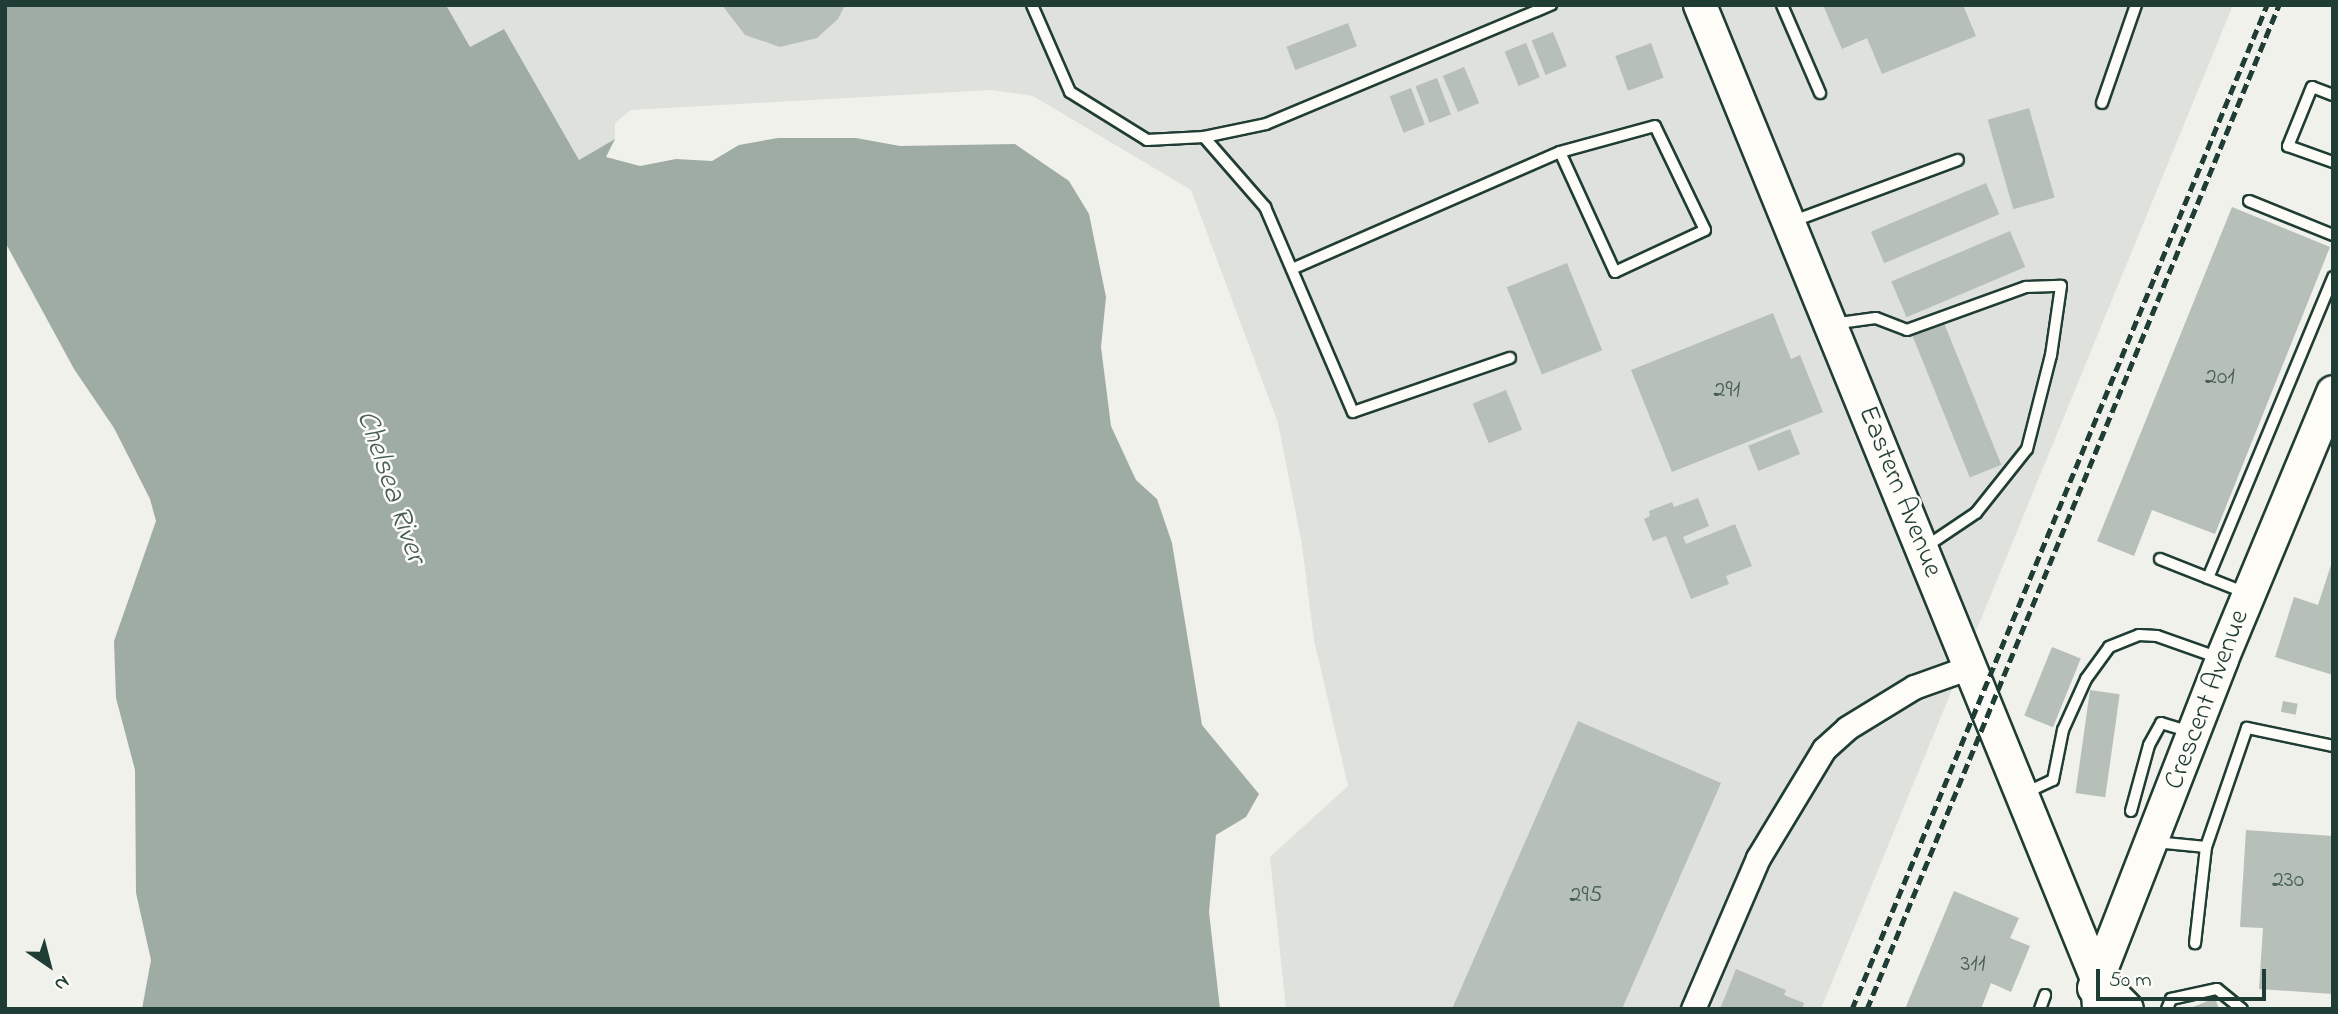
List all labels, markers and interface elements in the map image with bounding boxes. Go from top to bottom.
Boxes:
house number: 201 [2205,364,2235,392]
house number: 291 [1714,377,1740,405]
street label: Eastern Avenue [1849,402,1949,582]
water label: Chelsea River [347,406,433,568]
street label: Crescent Avenue [2158,605,2258,795]
house number: 230 [2272,867,2304,895]
house number: 295 [1570,882,1602,910]
north arrow [14,930,84,1000]
house number: 311 [1960,951,1986,979]
scale bar [2100,954,2270,998]
text: 50 m [2109,966,2152,996]
text: N [48,968,74,997]

